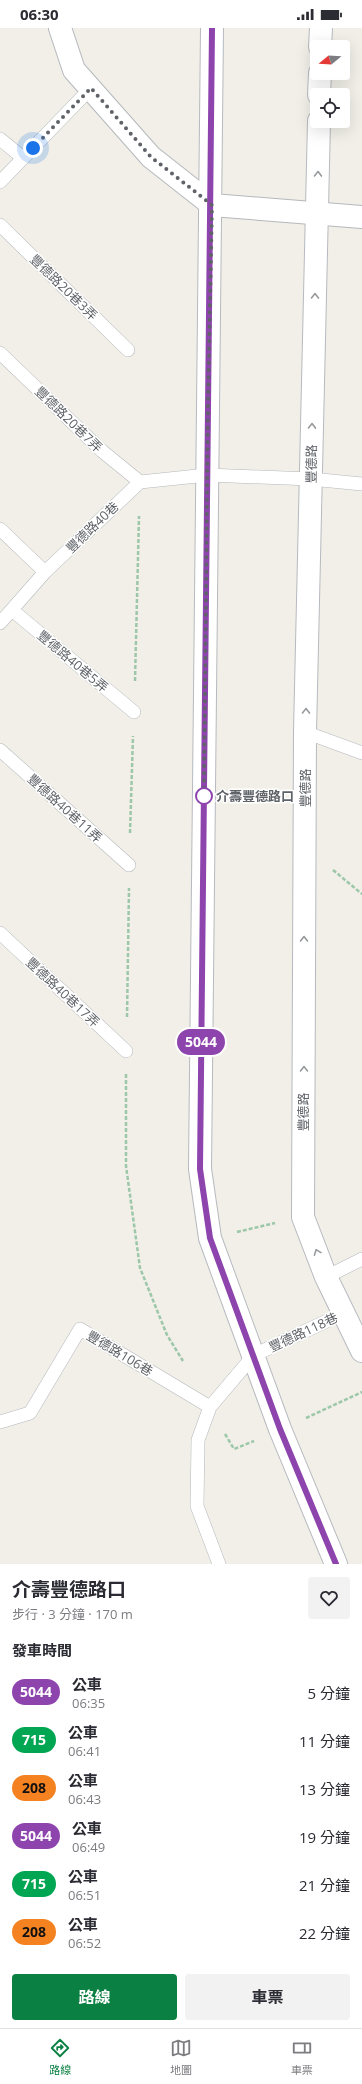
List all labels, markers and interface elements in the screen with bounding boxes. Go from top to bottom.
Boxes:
text: 06:30 [20,4,59,24]
north arrow [310,40,350,80]
map controls [310,40,350,128]
button: locate [310,88,350,128]
your location [23,138,43,158]
one-way arrow [314,171,322,177]
street label: 豐德路20巷3弄 [26,250,102,324]
one-way arrow [311,293,319,299]
street label: 豐德路20巷7弄 [31,382,107,456]
one-way arrow [308,423,316,429]
street label: 豐德路 [302,444,320,484]
street label: 豐德路40巷 [62,497,122,557]
street label: 豐德路40巷5弄 [34,626,112,696]
one-way arrow [301,708,310,714]
street label: 豐德路 [296,768,314,808]
street label: 豐德路40巷11弄 [24,770,106,846]
marker: 介壽豐德路口 [195,787,213,805]
place label: 介壽豐德路口 [216,787,294,805]
one-way arrow [300,936,308,942]
street label: 豐德路40巷17弄 [22,953,104,1031]
line badge: 5044 [173,1029,229,1055]
text: 5044 [185,1032,217,1051]
one-way arrow [300,1066,308,1072]
street label: 豐德路 [294,1092,312,1132]
one-way arrow [313,1249,321,1256]
street label: 豐德路118巷 [266,1308,340,1356]
street label: 豐德路106巷 [84,1326,156,1380]
text: 介壽豐德路口 [12,1576,126,1602]
button: heart [308,1577,350,1619]
text: 步行 · 3 分鐘 · 170 m [12,1605,133,1623]
text: 發車時間 [12,1640,72,1660]
text: 公車 [72,1674,102,1694]
text: 5044 [20,1682,52,1701]
text: 5 分鐘 [308,1683,350,1703]
text: 06:35 [72,1694,105,1712]
text: 公車 [68,1722,98,1742]
text: 715 [22,1730,46,1749]
text: 11 分鐘 [299,1731,350,1751]
text: 06:41 [68,1742,101,1760]
text: 公車 [68,1770,98,1790]
text: 208 [22,1778,46,1797]
text: 13 分鐘 [299,1779,350,1799]
text: 06:43 [68,1790,101,1808]
text: 公車 [72,1818,102,1838]
text: 5044 [20,1826,52,1845]
text: 19 分鐘 [299,1827,350,1847]
text: 06:49 [72,1838,105,1856]
text: 公車 [68,1866,98,1886]
text: 715 [22,1874,46,1893]
text: 21 分鐘 [299,1875,350,1895]
text: 06:51 [68,1886,101,1904]
text: 公車 [68,1914,98,1934]
text: 208 [22,1922,46,1941]
text: 22 分鐘 [299,1923,350,1943]
text: 06:52 [68,1934,101,1952]
button: 路線 [12,1974,177,2020]
button: 車票 [185,1974,350,2020]
tab: 路線 [49,2037,71,2077]
tab: 地圖 [170,2037,192,2077]
tab: 車票 [291,2037,313,2077]

